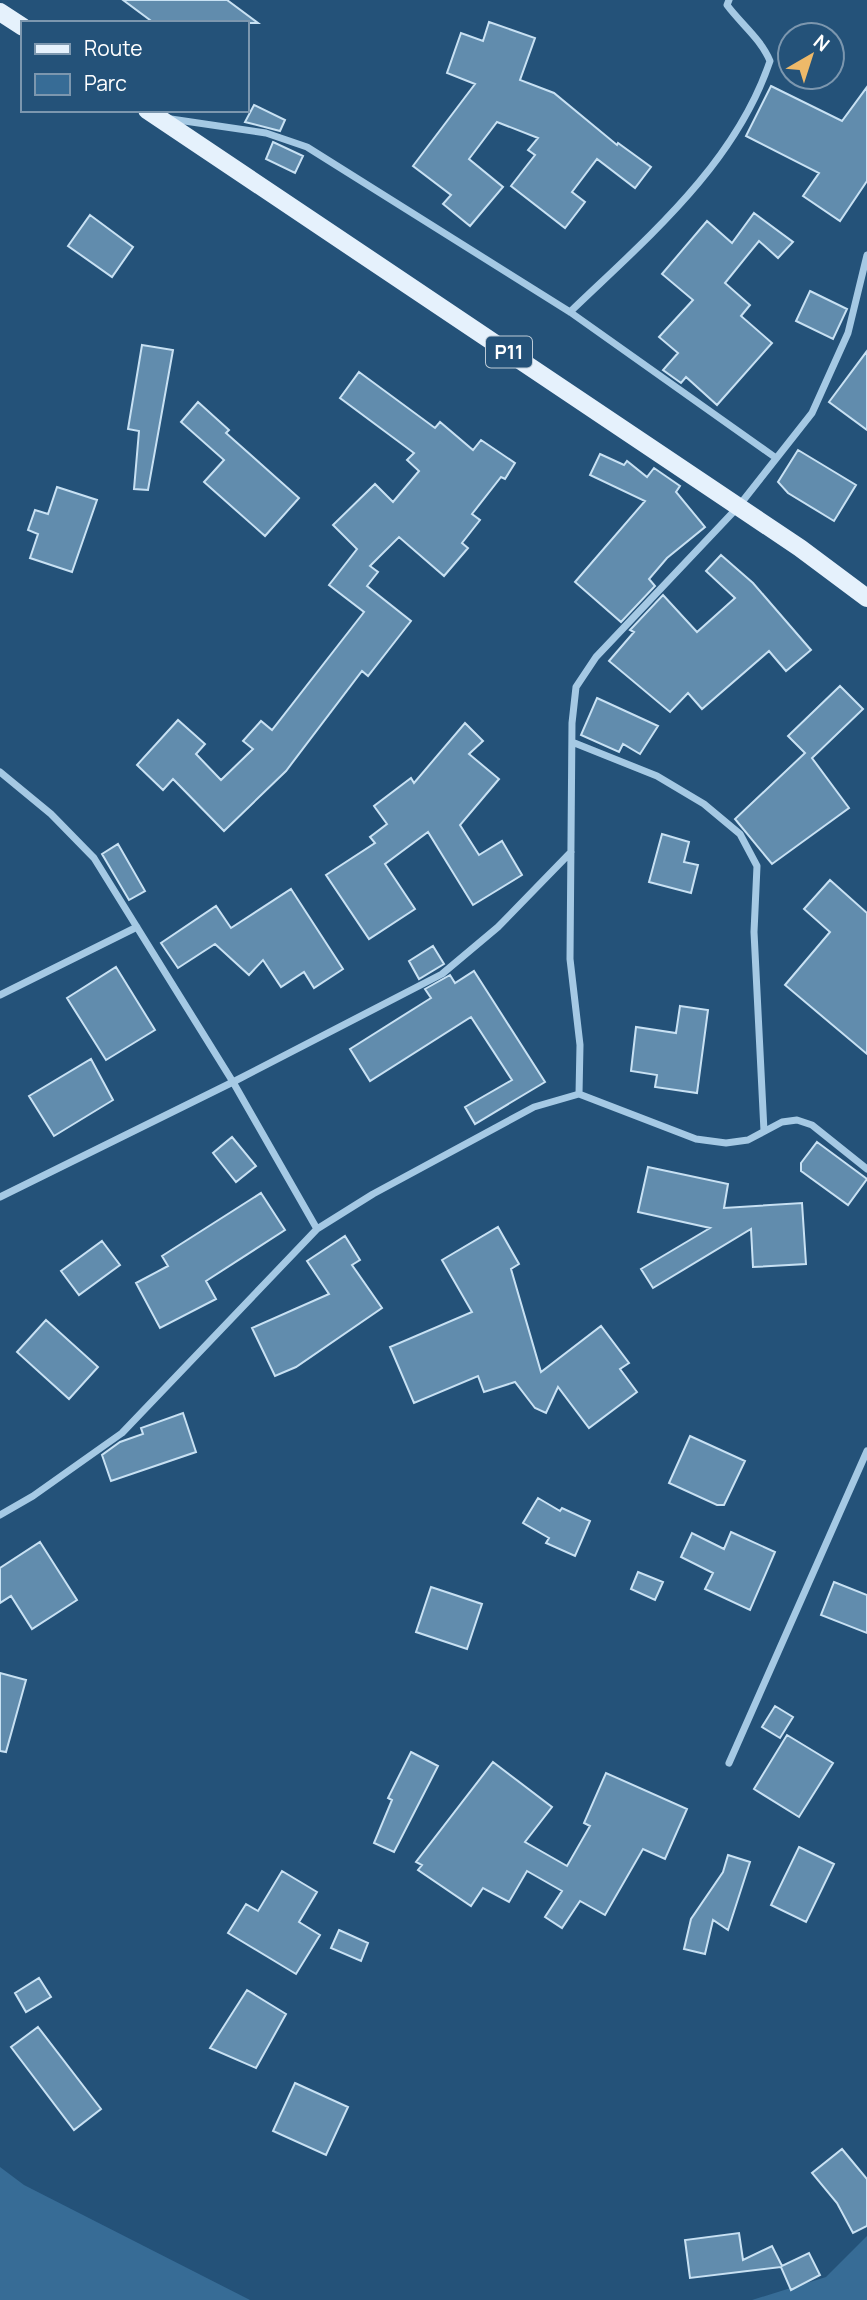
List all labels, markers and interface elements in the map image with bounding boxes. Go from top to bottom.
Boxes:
legend [21,21,248,112]
north arrow [776,21,846,91]
text: N [808,28,835,57]
text: Route [84,34,142,62]
text: Parc [84,69,127,97]
road number: P11 [486,336,532,368]

